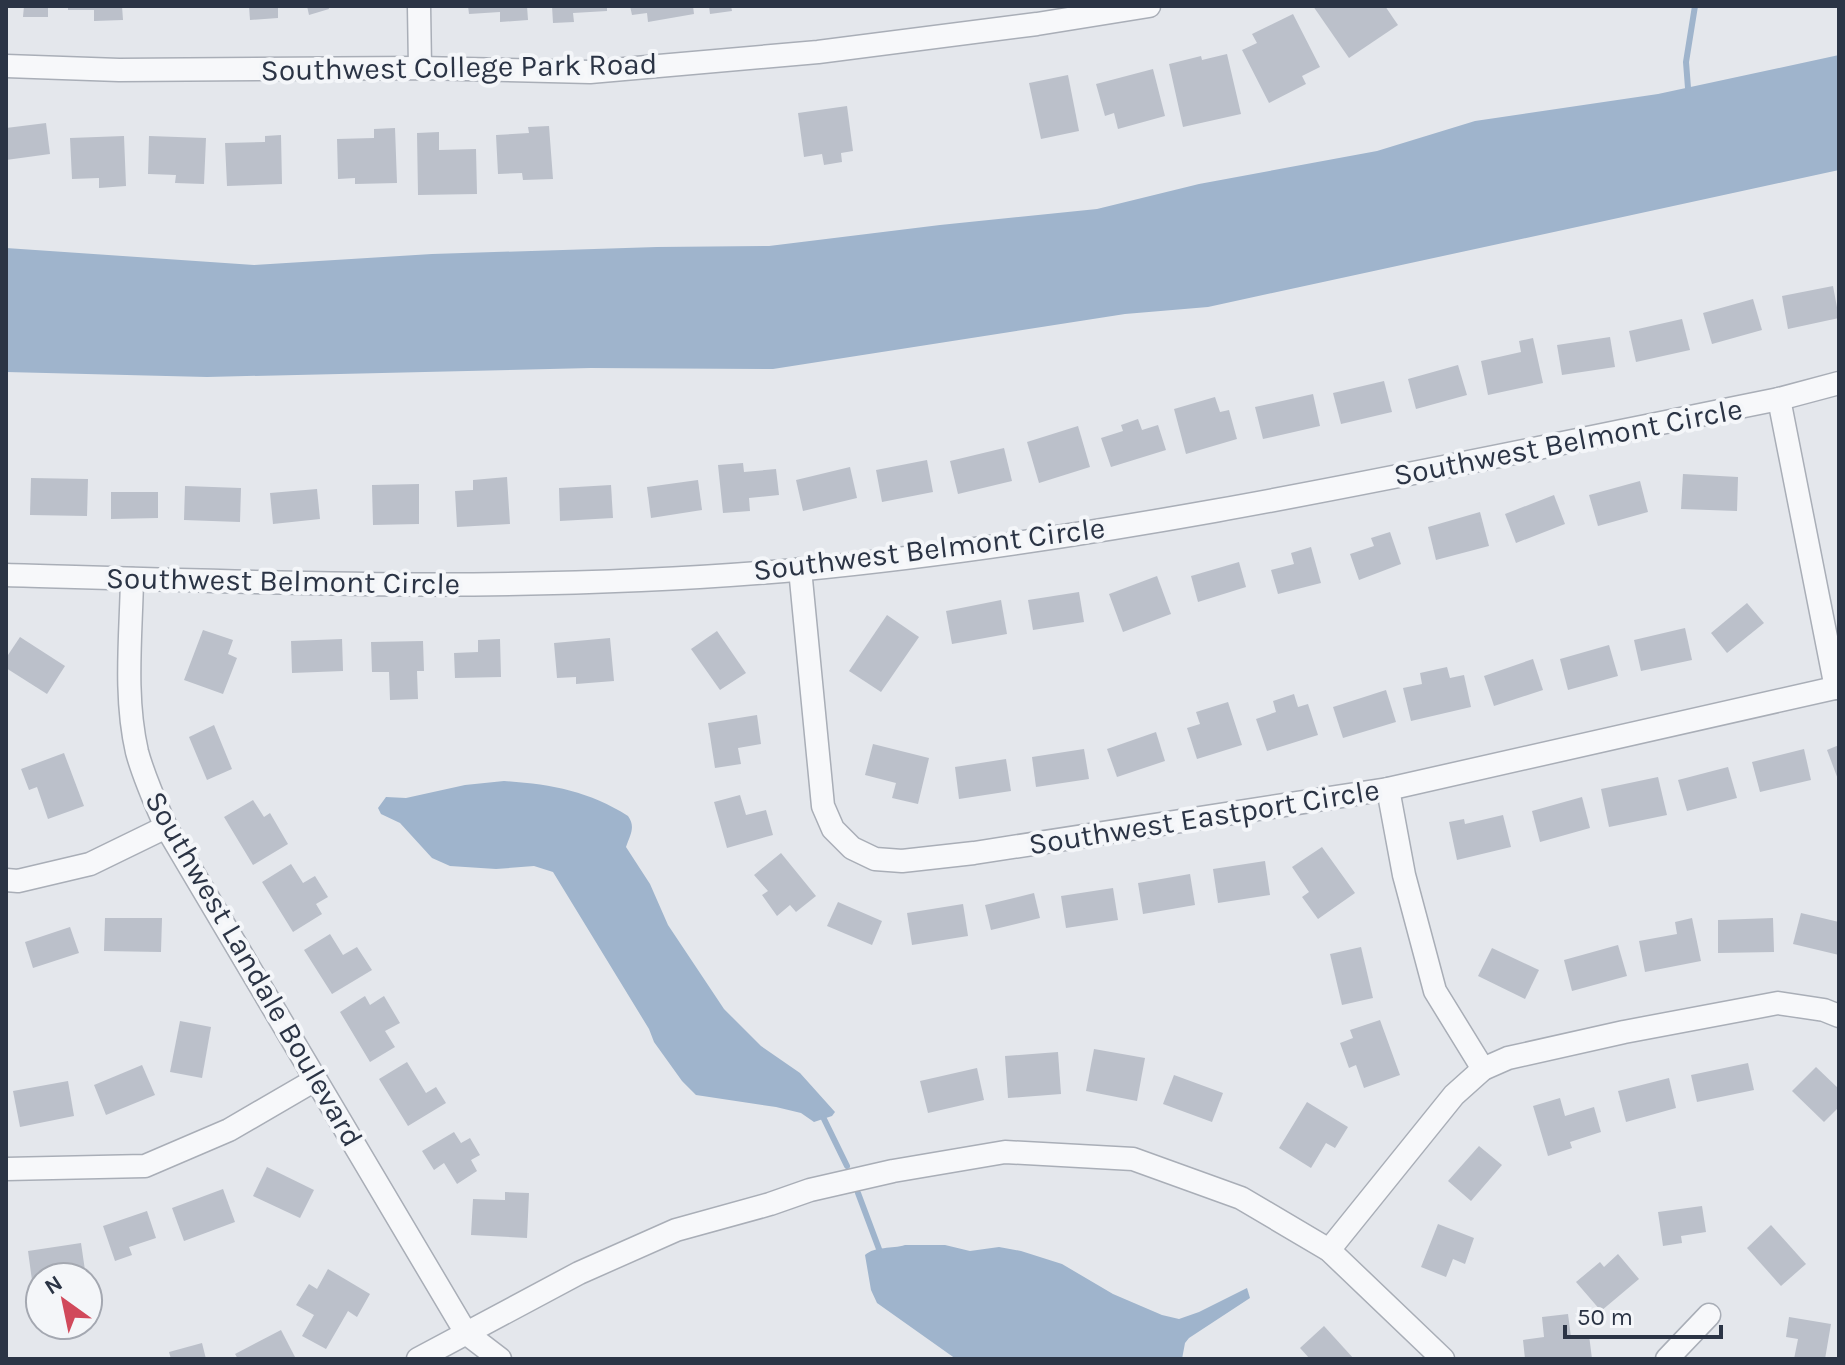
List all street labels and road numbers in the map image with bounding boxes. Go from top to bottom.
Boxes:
street label: Southwest College Park Road [260,46,658,88]
street label: Southwest Belmont Circle [1391,391,1745,493]
street label: Southwest Belmont Circle [751,510,1107,588]
street label: Southwest Belmont Circle [106,560,460,602]
street label: Southwest Eastport Circle [1026,771,1382,863]
street label: Southwest Landale Boulevard [137,785,371,1153]

